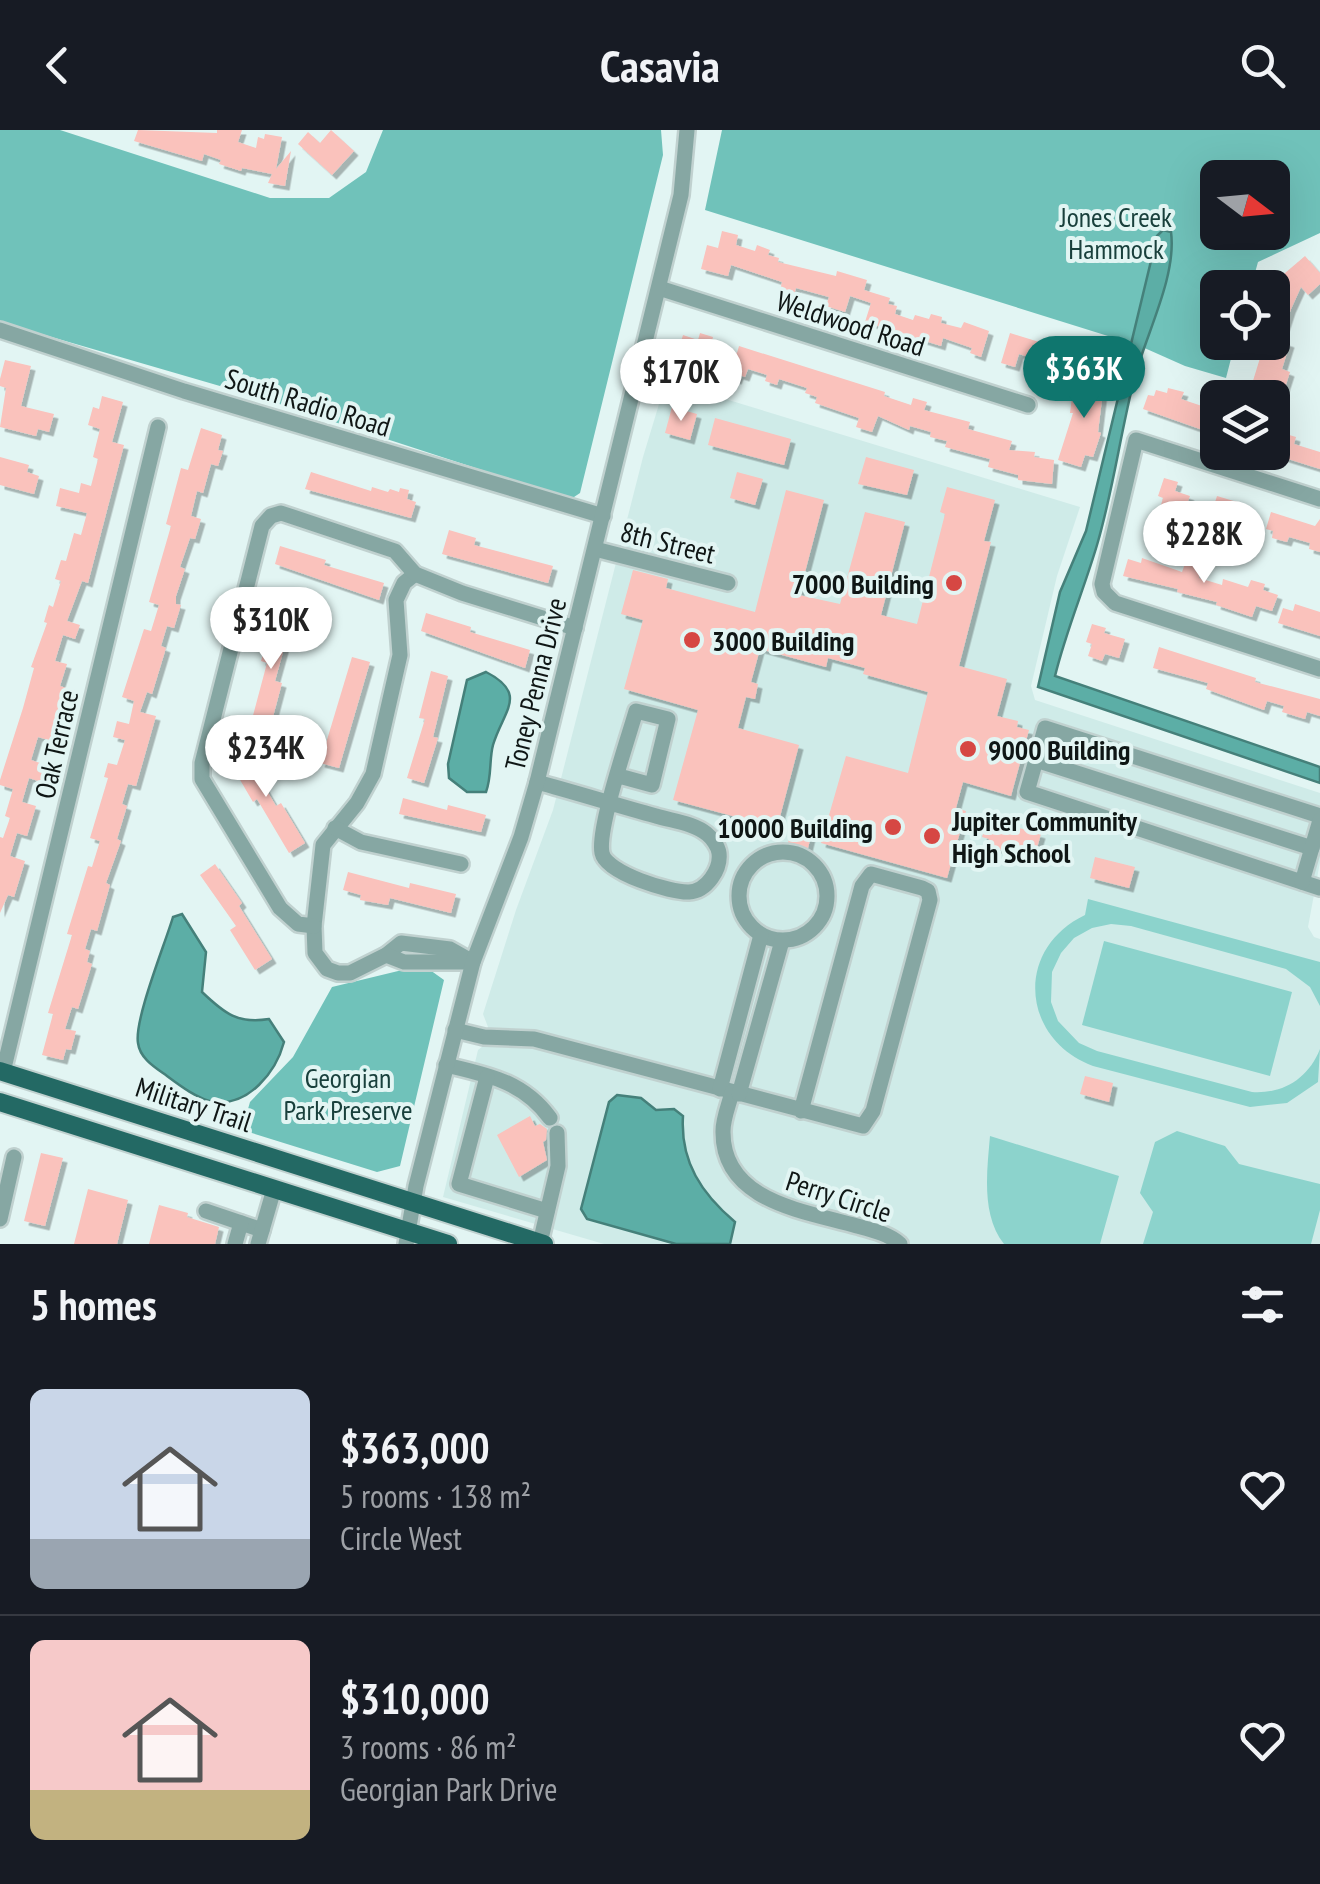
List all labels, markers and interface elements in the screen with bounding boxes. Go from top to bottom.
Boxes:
text: Casavia [600,36,720,94]
icon: back [30,38,85,93]
icon: search [1235,38,1290,93]
north arrow [1200,160,1290,250]
map controls [1200,160,1290,470]
park label: Jones Creek Hammock [1059,198,1172,267]
button: locate [1200,270,1290,360]
street label: Weldwood Road [772,282,930,364]
pin: $363K [1014,336,1154,421]
pin: $170K [611,339,751,424]
text: $363K [1045,347,1123,389]
text: $170K [642,350,720,392]
street label: South Radio Road [221,359,395,445]
button: layers [1200,380,1290,470]
pin: $228K [1134,501,1274,586]
street label: 8th Street [617,512,720,572]
text: $228K [1165,512,1243,554]
place label: 7000 Building [792,565,934,602]
marker: 7000 Building [943,572,965,594]
pin: $310K [201,587,341,672]
street label: Toney Penna Drive [496,594,574,774]
text: $310K [232,598,310,640]
place label: 3000 Building [712,622,854,659]
marker: 3000 Building [681,629,703,651]
street label: Oak Terrace [26,686,86,802]
pin: $234K [196,715,336,800]
text: $234K [227,726,305,768]
place label: 9000 Building [988,731,1130,768]
marker: 9000 Building [957,738,979,760]
place label: Jupiter Community High School [951,802,1138,871]
place label: 10000 Building [717,809,873,846]
marker: 10000 Building [882,816,904,838]
marker: Jupiter Community High School [921,825,943,847]
park label: Georgian Park Preserve [283,1059,413,1128]
street label: Military Trail [131,1068,257,1140]
street label: Perry Circle [781,1162,897,1230]
text: 5 homes [30,1277,157,1332]
icon: filters [1235,1277,1290,1332]
text: $363,000 [340,1420,490,1475]
icon: home [110,1429,230,1549]
icon: heart [1235,1462,1290,1517]
text: 5 rooms · 138 m² [340,1475,531,1517]
text: Circle West [340,1517,462,1559]
text: $310,000 [340,1671,490,1726]
icon: home [110,1680,230,1800]
icon: heart [1235,1713,1290,1768]
text: 3 rooms · 86 m² [340,1726,517,1768]
text: Georgian Park Drive [340,1768,557,1810]

